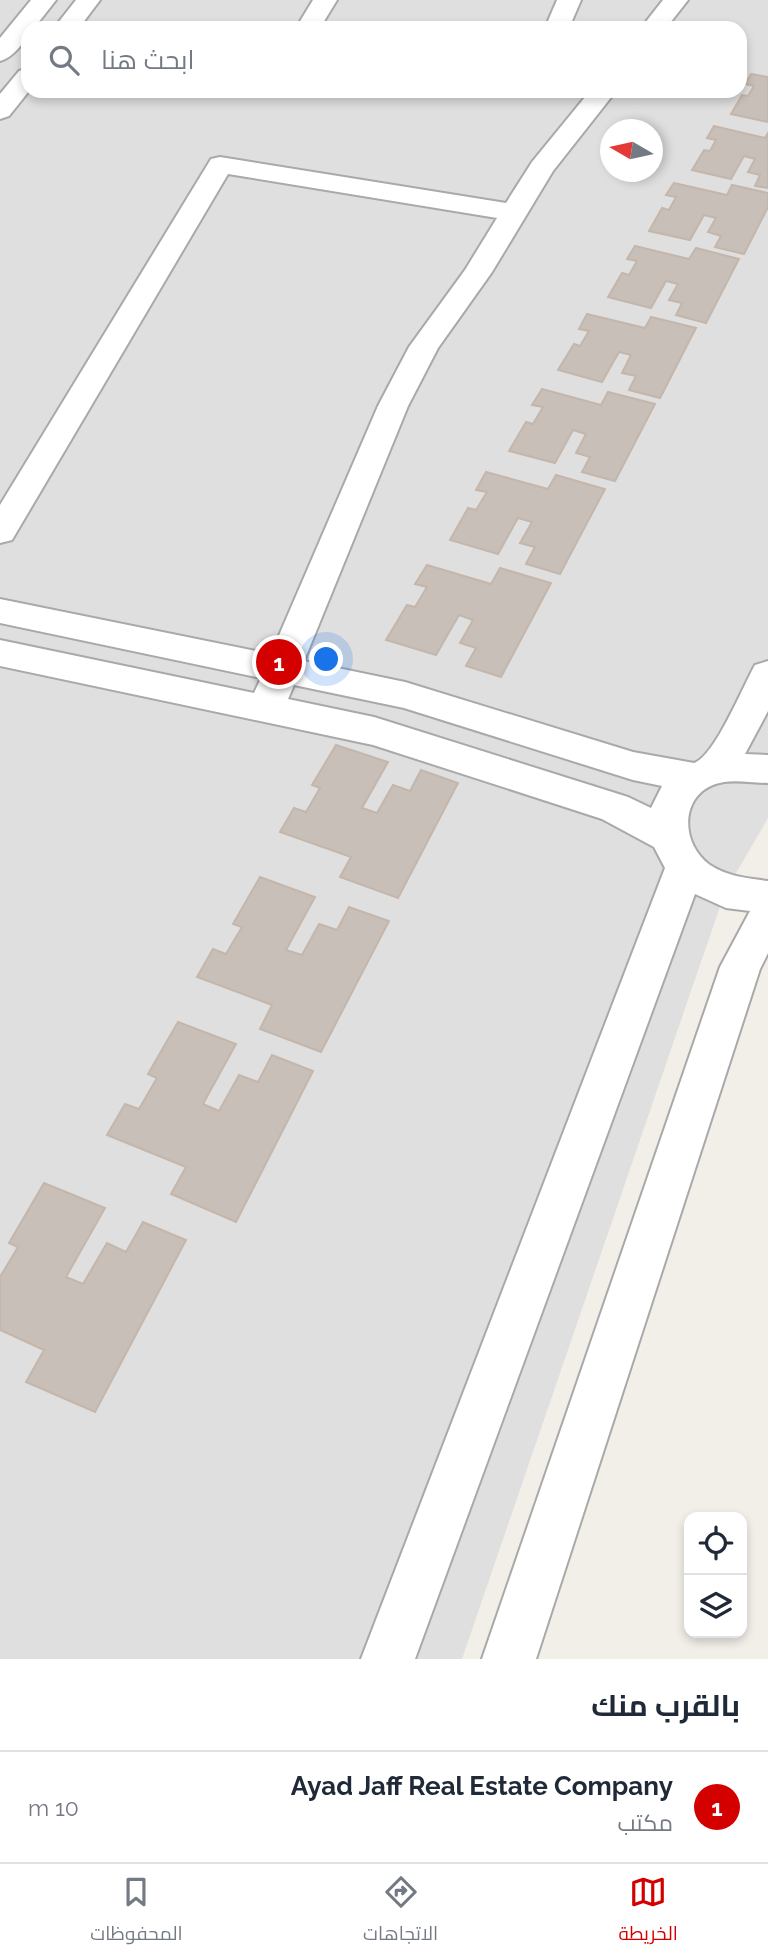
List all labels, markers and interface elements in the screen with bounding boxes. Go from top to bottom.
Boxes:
search box [21,21,747,98]
icon: search [45,41,83,79]
text: ابحث هنا [101,45,195,75]
north arrow [600,119,663,182]
pin: 1 [256,636,302,688]
your location [309,642,343,676]
map controls [684,1512,747,1638]
button: locate [684,1512,747,1575]
button: layers [684,1575,747,1638]
text: بالقرب منك [591,1688,740,1723]
text: Ayad Jaff Real Estate Company [291,1771,673,1801]
text: 10 m [28,1794,79,1821]
text: 1 [711,1794,723,1821]
text: مكتب [618,1809,673,1836]
tab: المحفوظات [90,1873,183,1951]
tab: الاتجاهات [363,1873,438,1951]
tab: الخريطة [619,1873,678,1951]

